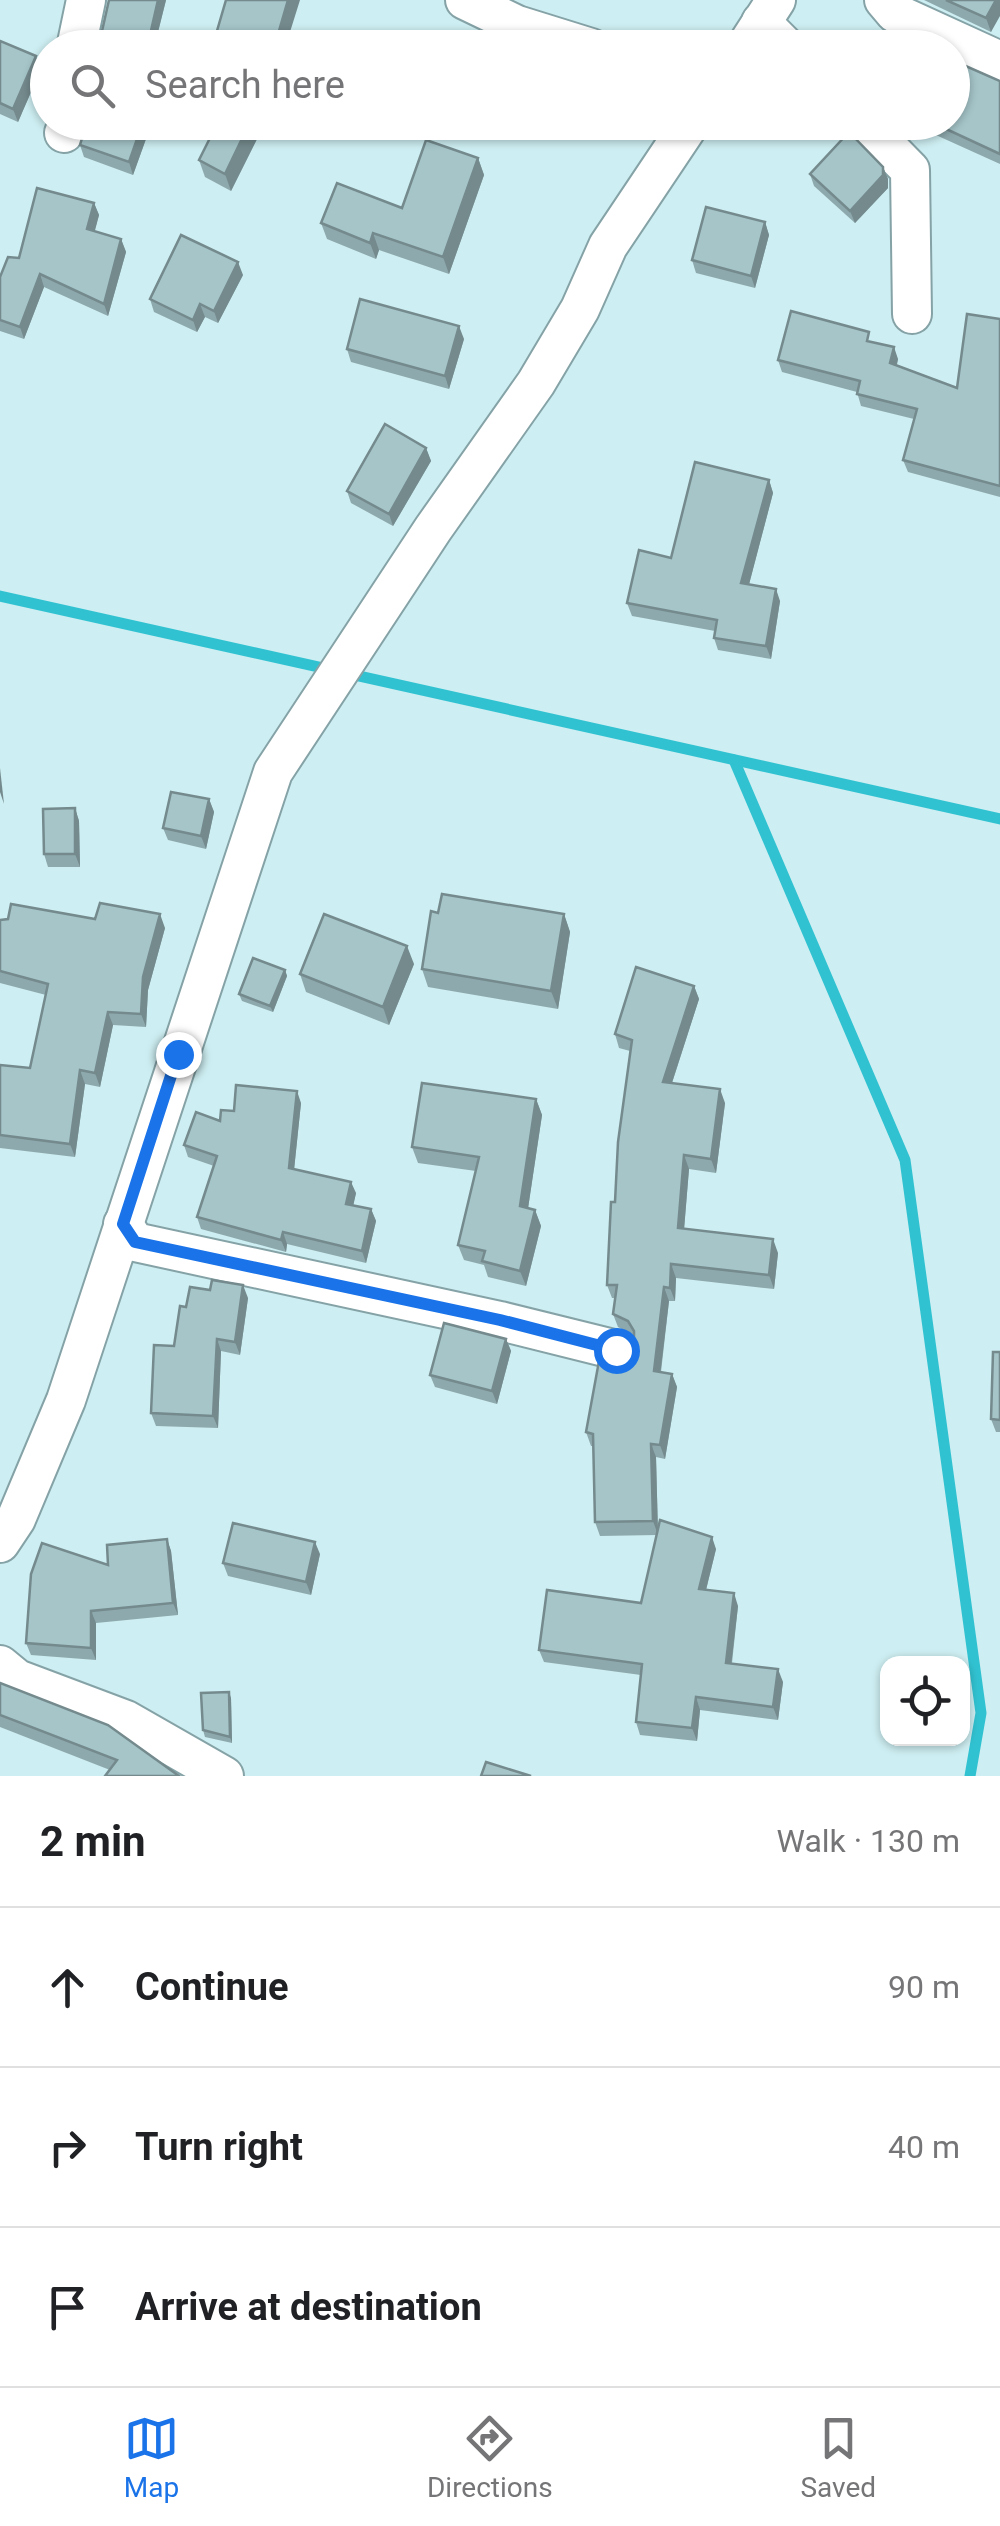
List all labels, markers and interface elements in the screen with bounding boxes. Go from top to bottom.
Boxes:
search box [30,30,970,140]
icon: search [65,58,120,113]
text: Search here [145,63,345,107]
route end [156,1032,202,1078]
route start [594,1328,640,1374]
map controls [880,1656,970,1746]
button: locate [880,1656,970,1746]
text: 2 min [40,1817,146,1866]
text: Walk · 130 m [777,1822,960,1860]
icon: ahead [40,1960,95,2015]
text: Continue [135,1965,289,2009]
text: 90 m [888,1968,960,2006]
icon: right [40,2120,95,2175]
text: Turn right [135,2125,303,2169]
text: 40 m [888,2128,960,2166]
icon: arrive [40,2280,95,2335]
text: Arrive at destination [135,2285,482,2329]
tab: Map [124,2411,179,2504]
tab: Directions [427,2411,553,2504]
tab: Saved [800,2411,876,2504]

